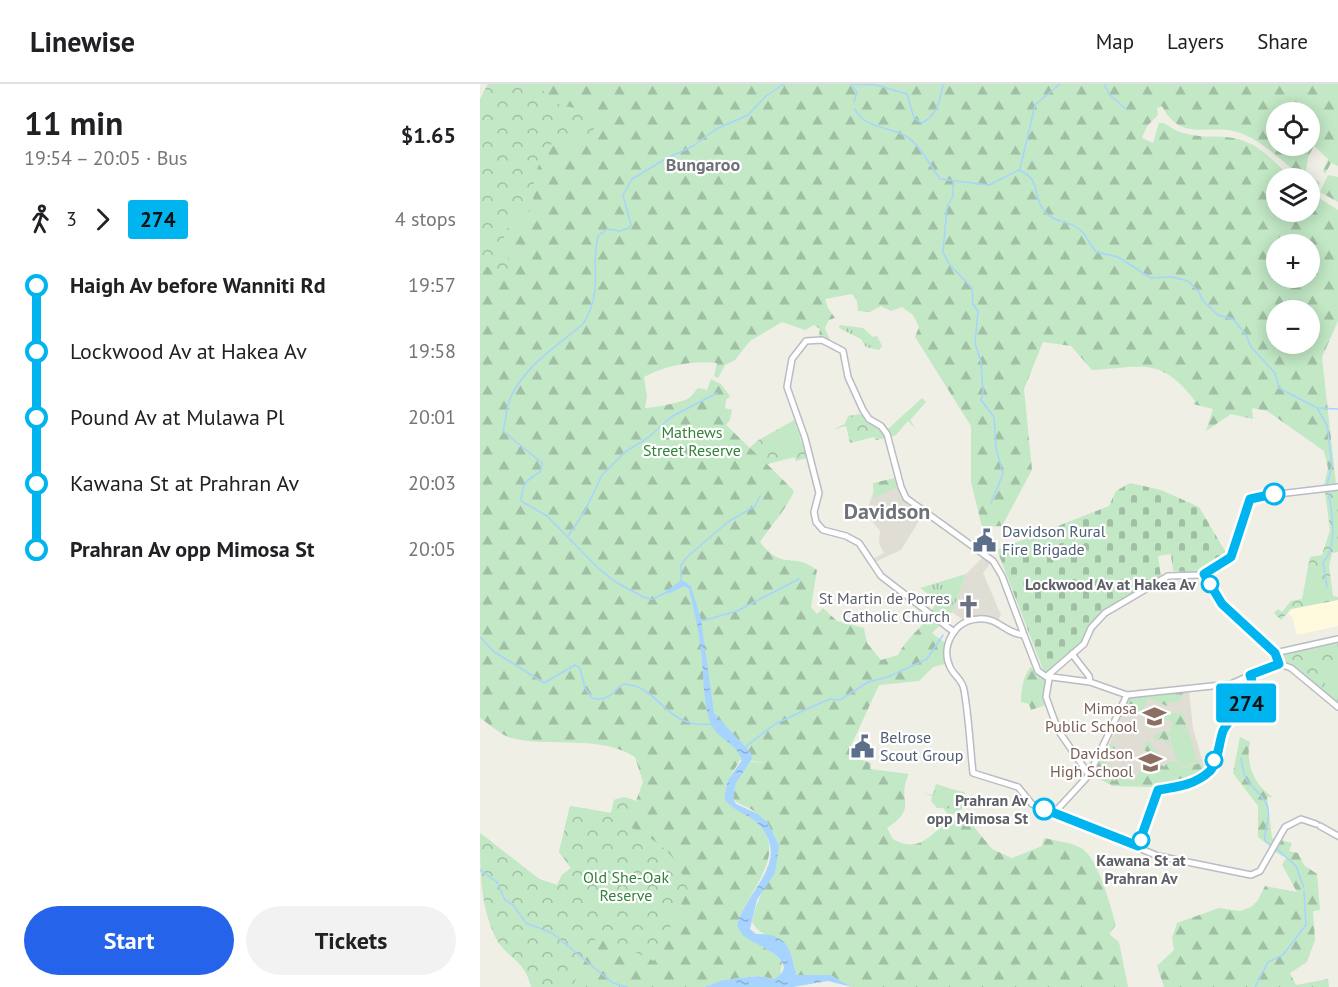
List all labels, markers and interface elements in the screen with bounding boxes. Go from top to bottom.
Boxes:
text: Linewise [30,23,135,60]
text: Map [1096,28,1134,55]
text: Layers [1167,28,1224,55]
text: Share [1257,28,1308,55]
text: 11 min [24,101,123,144]
map controls [1266,102,1320,354]
button: locate [1266,102,1320,156]
text: $1.65 [401,121,456,149]
text: 19:54 – 20:05 · Bus [24,145,188,171]
district label: Bungaroo [666,153,741,176]
button: layers [1266,168,1320,222]
icon: walk [24,203,57,236]
icon: forward [86,203,119,236]
text: 3 [66,206,77,232]
text: 274 [140,206,176,233]
text: 4 stops [395,206,456,232]
button: + [1266,234,1320,288]
text: Haigh Av before Wanniti Rd [70,271,326,299]
text: 19:57 [408,272,456,298]
button: − [1266,300,1320,354]
text: Lockwood Av at Hakea Av [70,337,307,365]
text: 19:58 [408,338,456,364]
text: Pound Av at Mulawa Pl [70,403,285,431]
text: 20:01 [408,404,456,430]
park label: Mathews Street Reserve [643,422,741,460]
text: Kawana St at Prahran Av [70,469,299,497]
text: 20:03 [408,470,456,496]
unlabelled marker [1263,483,1285,505]
district label: Davidson [844,497,930,525]
place label: Davidson Rural Fire Brigade [1002,521,1106,559]
public building icon: Davidson Rural Fire Brigade [971,527,997,553]
text: Prahran Av opp Mimosa St [70,535,315,563]
text: 20:05 [408,536,456,562]
place label: Lockwood Av at Hakea Av [1025,574,1196,594]
marker: Lockwood Av at Hakea Av [1201,575,1219,593]
place label: St Martin de Porres Catholic Church [819,588,950,626]
church icon: St Martin de Porres Catholic Church [955,594,981,620]
line badge: 274 [1212,684,1281,722]
text: 274 [1228,690,1264,717]
place label: Mimosa Public School [1045,698,1137,736]
school or university icon: Mimosa Public School [1142,704,1168,730]
place label: Belrose Scout Group [880,727,963,765]
public building icon: Belrose Scout Group [849,733,875,759]
place label: Davidson High School [1050,743,1133,781]
school or university icon: Davidson High School [1138,749,1164,775]
unlabelled marker [1205,751,1223,769]
place label: Prahran Av opp Mimosa St [927,790,1028,828]
marker: Prahran Av opp Mimosa St [1033,798,1055,820]
marker: Kawana St at Prahran Av [1132,831,1150,849]
place label: Kawana St at Prahran Av [1096,850,1186,888]
park label: Old She-Oak Reserve [583,867,669,905]
button: Start [24,906,234,975]
button: Tickets [246,906,456,975]

